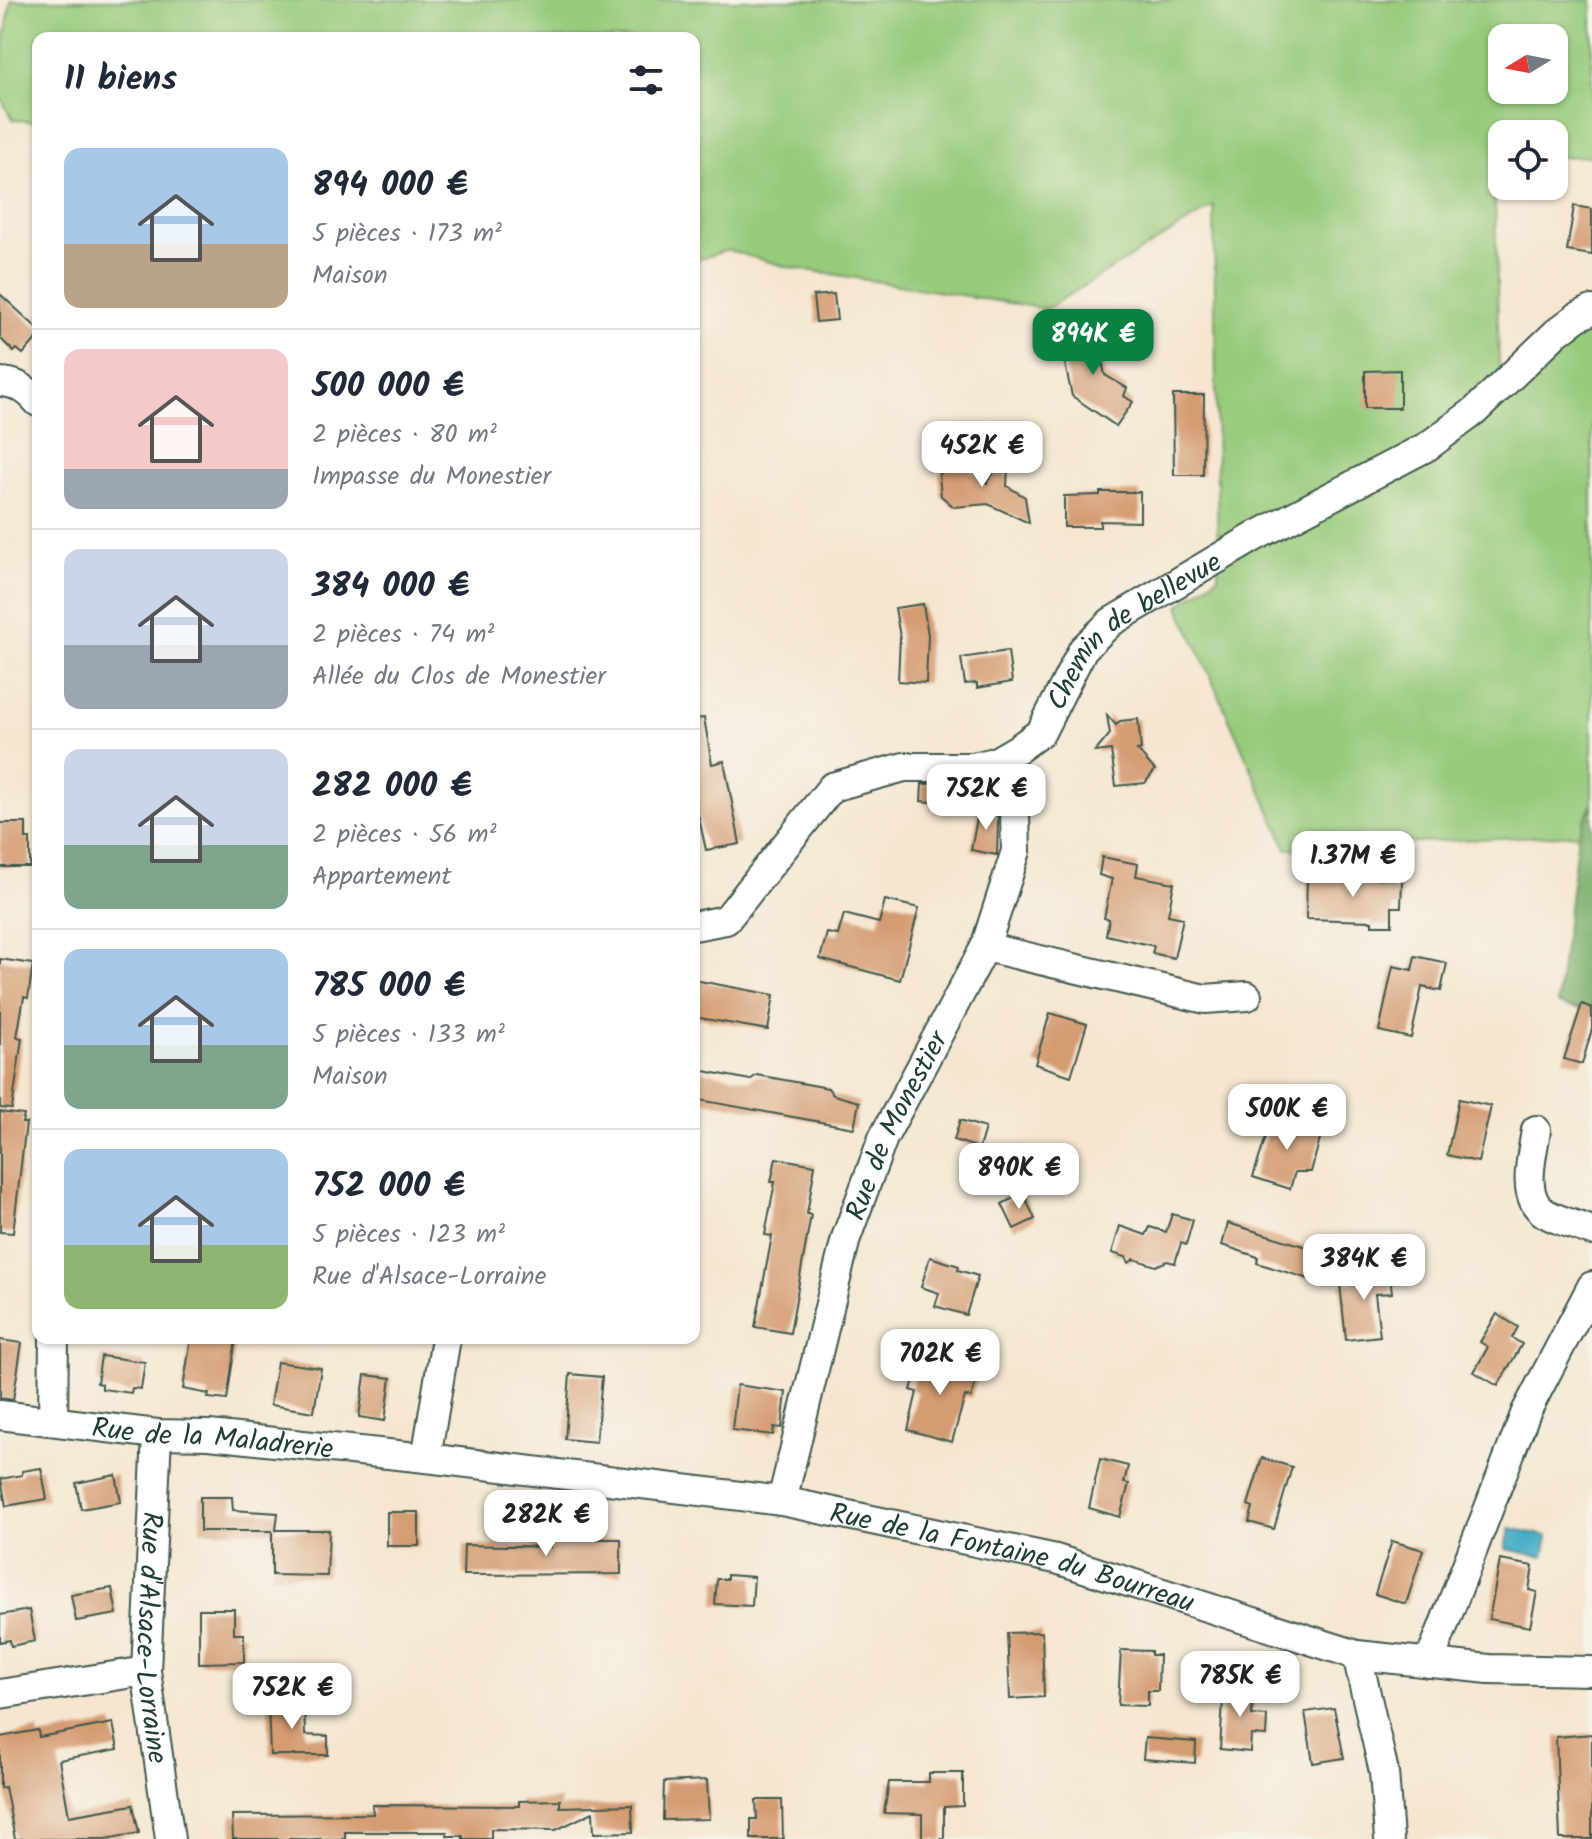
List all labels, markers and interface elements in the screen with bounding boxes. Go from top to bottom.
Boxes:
north arrow [1488,24,1568,104]
map controls [1488,24,1568,200]
text: 11 biens [64,53,177,107]
icon: filters [624,58,668,102]
button: locate [1488,120,1568,200]
text: 894 000 € [312,159,468,213]
icon: home [128,180,224,276]
text: 5 pièces · 173 m² [312,213,502,255]
text: Maison [312,255,388,297]
pin: 894K € [1028,309,1158,377]
text: 894K € [1051,314,1135,356]
text: 500 000 € [312,360,464,414]
icon: home [128,381,224,477]
text: 2 pièces · 80 m² [312,414,497,456]
pin: 452K € [917,421,1047,489]
text: 452K € [940,426,1024,468]
text: Impasse du Monestier [312,456,551,498]
street label: Chemin de bellevue [1036,541,1231,719]
text: 384 000 € [312,560,469,614]
icon: home [128,581,224,677]
text: 2 pièces · 74 m² [312,614,494,656]
text: Allée du Clos de Monestier [312,656,606,698]
text: 282 000 € [312,760,472,814]
pin: 752K € [921,764,1051,832]
text: 752K € [945,769,1027,811]
icon: home [128,781,224,877]
text: 2 pièces · 56 m² [312,814,496,856]
pin: 1.37M € [1279,831,1427,899]
text: 1.37M € [1310,836,1396,878]
text: Appartement [312,856,452,898]
text: 785 000 € [312,960,465,1014]
icon: home [128,981,224,1077]
text: 5 pièces · 133 m² [312,1014,505,1056]
street label: Rue de Monestier [834,1022,962,1227]
text: Maison [312,1056,388,1098]
pin: 500K € [1222,1084,1352,1152]
text: 500K € [1246,1089,1328,1131]
pin: 890K € [954,1143,1084,1211]
text: 890K € [977,1148,1061,1190]
text: 752 000 € [312,1160,465,1214]
icon: home [128,1181,224,1277]
text: 5 pièces · 123 m² [312,1214,505,1256]
pin: 384K € [1299,1234,1429,1302]
text: 384K € [1321,1239,1407,1281]
text: Rue d'Alsace-Lorraine [312,1256,546,1298]
pin: 702K € [875,1329,1005,1397]
text: 702K € [899,1334,981,1376]
street label: Rue de la Maladrerie [89,1406,336,1473]
pin: 282K € [481,1490,611,1558]
street label: Rue de la Fontaine du Bourreau [825,1492,1200,1627]
text: 282K € [502,1495,590,1537]
street label: Rue d'Alsace-Lorraine [121,1510,179,1767]
pin: 785K € [1175,1651,1305,1719]
text: 785K € [1199,1656,1281,1698]
pin: 752K € [227,1663,357,1731]
text: 752K € [251,1668,333,1710]

